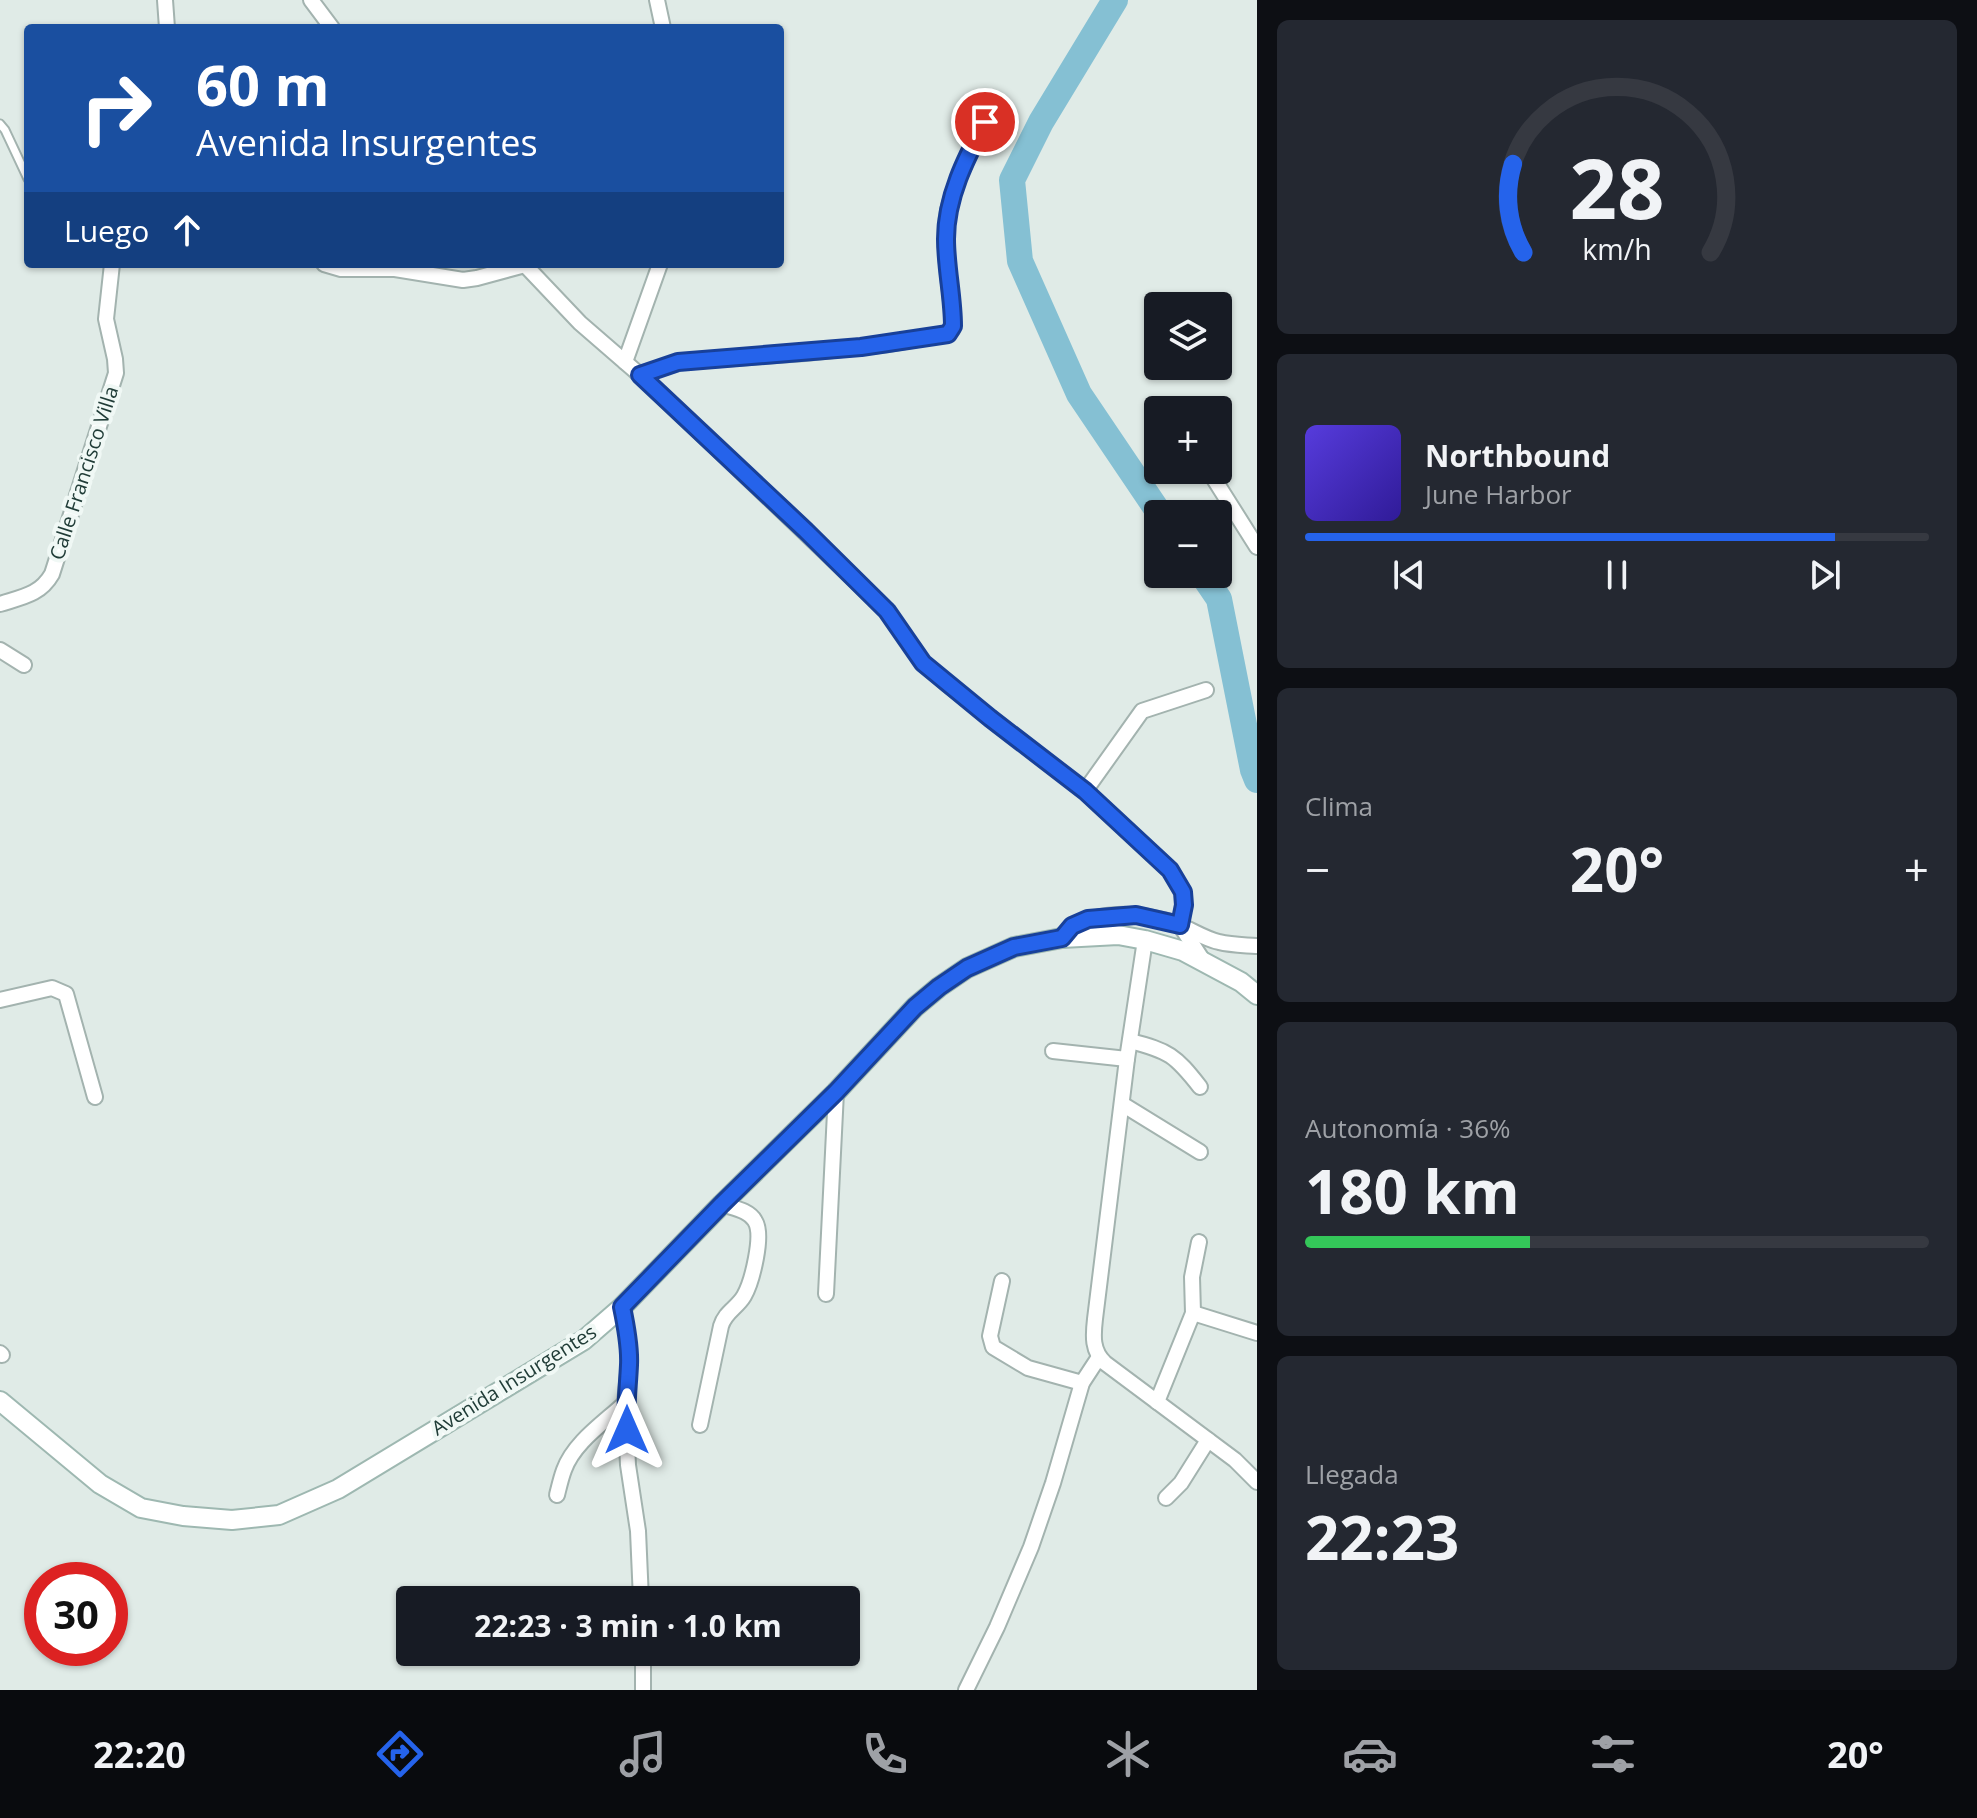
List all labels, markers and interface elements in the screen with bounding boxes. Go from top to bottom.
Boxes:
text: 60 m [196,46,330,122]
icon: right [64,56,168,160]
pin [951,88,1019,156]
icon: arrive [963,100,1007,144]
text: Avenida Insurgentes [196,118,538,167]
text: 28 [1569,130,1665,243]
icon: ahead [165,208,209,252]
text: Luego [64,210,149,251]
text: km/h [1582,229,1652,268]
map controls [1144,292,1232,588]
button: layers [1144,292,1232,380]
street label: Calle Francisco Villa [43,382,124,563]
button: + [1144,396,1232,484]
text: Northbound [1425,435,1610,476]
text: June Harbor [1425,476,1572,512]
button: − [1144,500,1232,588]
icon: previous [1387,553,1431,597]
icon: pause [1595,553,1639,597]
icon: next [1803,553,1847,597]
text: Clima [1305,788,1373,824]
text: 20° [1570,828,1664,910]
text: − [1305,839,1330,899]
text: + [1904,839,1929,899]
text: Autonomía · 36% [1305,1110,1511,1146]
text: 180 km [1305,1150,1520,1232]
street label: Avenida Insurgentes [426,1318,601,1441]
position arrow [585,1388,669,1472]
text: Llegada [1305,1456,1399,1492]
text: 22:23 [1305,1496,1459,1578]
speed limit sign: 30 [24,1562,128,1666]
text: 22:23 · 3 min · 1.0 km [474,1605,782,1646]
icon: directions [372,1726,428,1782]
icon: music [615,1726,671,1782]
icon: phone [857,1726,913,1782]
icon: climate [1100,1726,1156,1782]
icon: car [1342,1726,1398,1782]
icon: filters [1585,1726,1641,1782]
text: 22:20 [93,1730,186,1779]
text: 20° [1827,1730,1884,1779]

